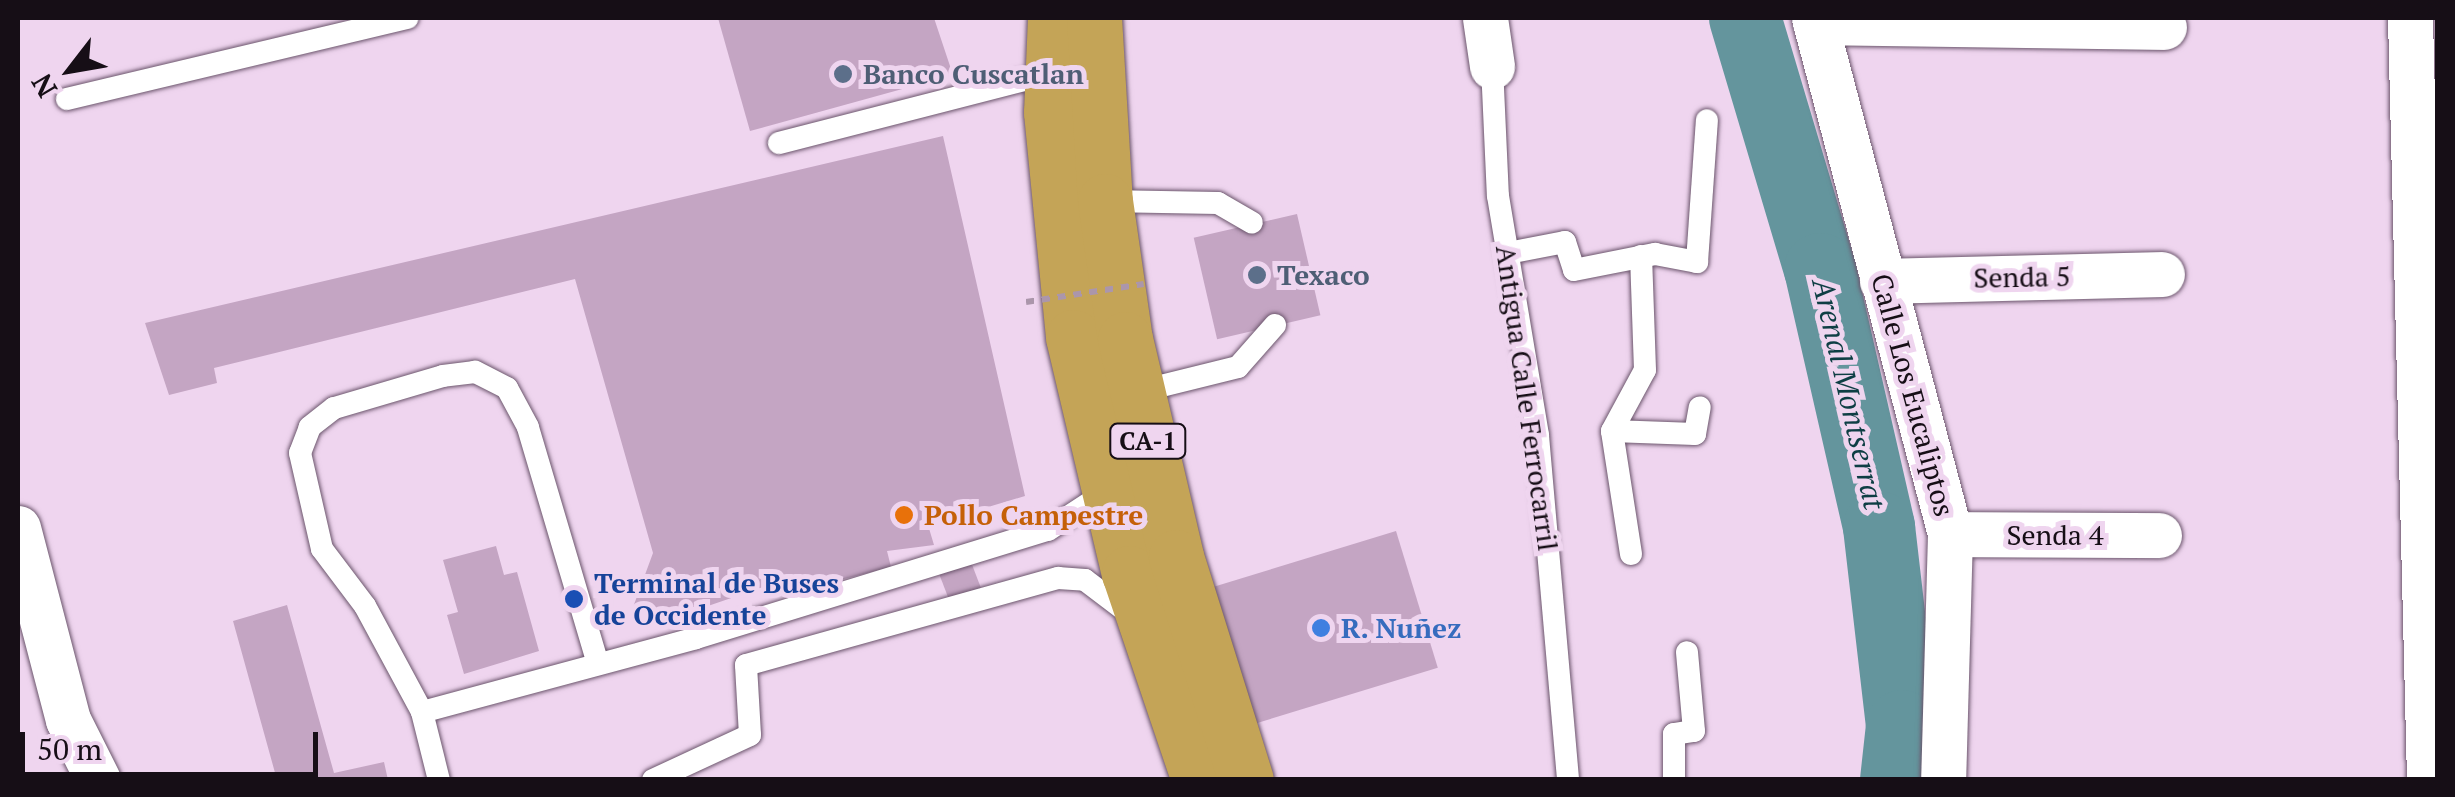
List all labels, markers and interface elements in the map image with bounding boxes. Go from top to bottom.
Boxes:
north arrow [20,20,120,120]
place label: Banco Cuscatlan [863,57,1084,91]
marker: Banco Cuscatlan [832,63,854,85]
text: N [23,67,65,104]
street label: Antigua Calle Ferrocarril [1489,243,1565,553]
place label: Texaco [1277,258,1370,292]
street label: Senda 5 [1973,259,2071,295]
marker: Texaco [1246,264,1268,286]
street label: Calle Los Eucaliptos [1864,270,1962,520]
water label: Arenal Montserrat [1805,275,1893,513]
road number: CA-1 [1108,421,1188,461]
place label: Pollo Campestre [924,498,1143,532]
marker: Pollo Campestre [893,504,915,526]
street label: Senda 4 [2006,518,2104,552]
place label: Terminal de Buses de Occidente [594,566,839,632]
marker: Terminal de Buses de Occidente [563,588,585,610]
place label: R. Nuñez [1341,611,1462,645]
marker: R. Nuñez [1310,617,1332,639]
scale bar [25,712,322,774]
text: 50 m [37,729,102,769]

